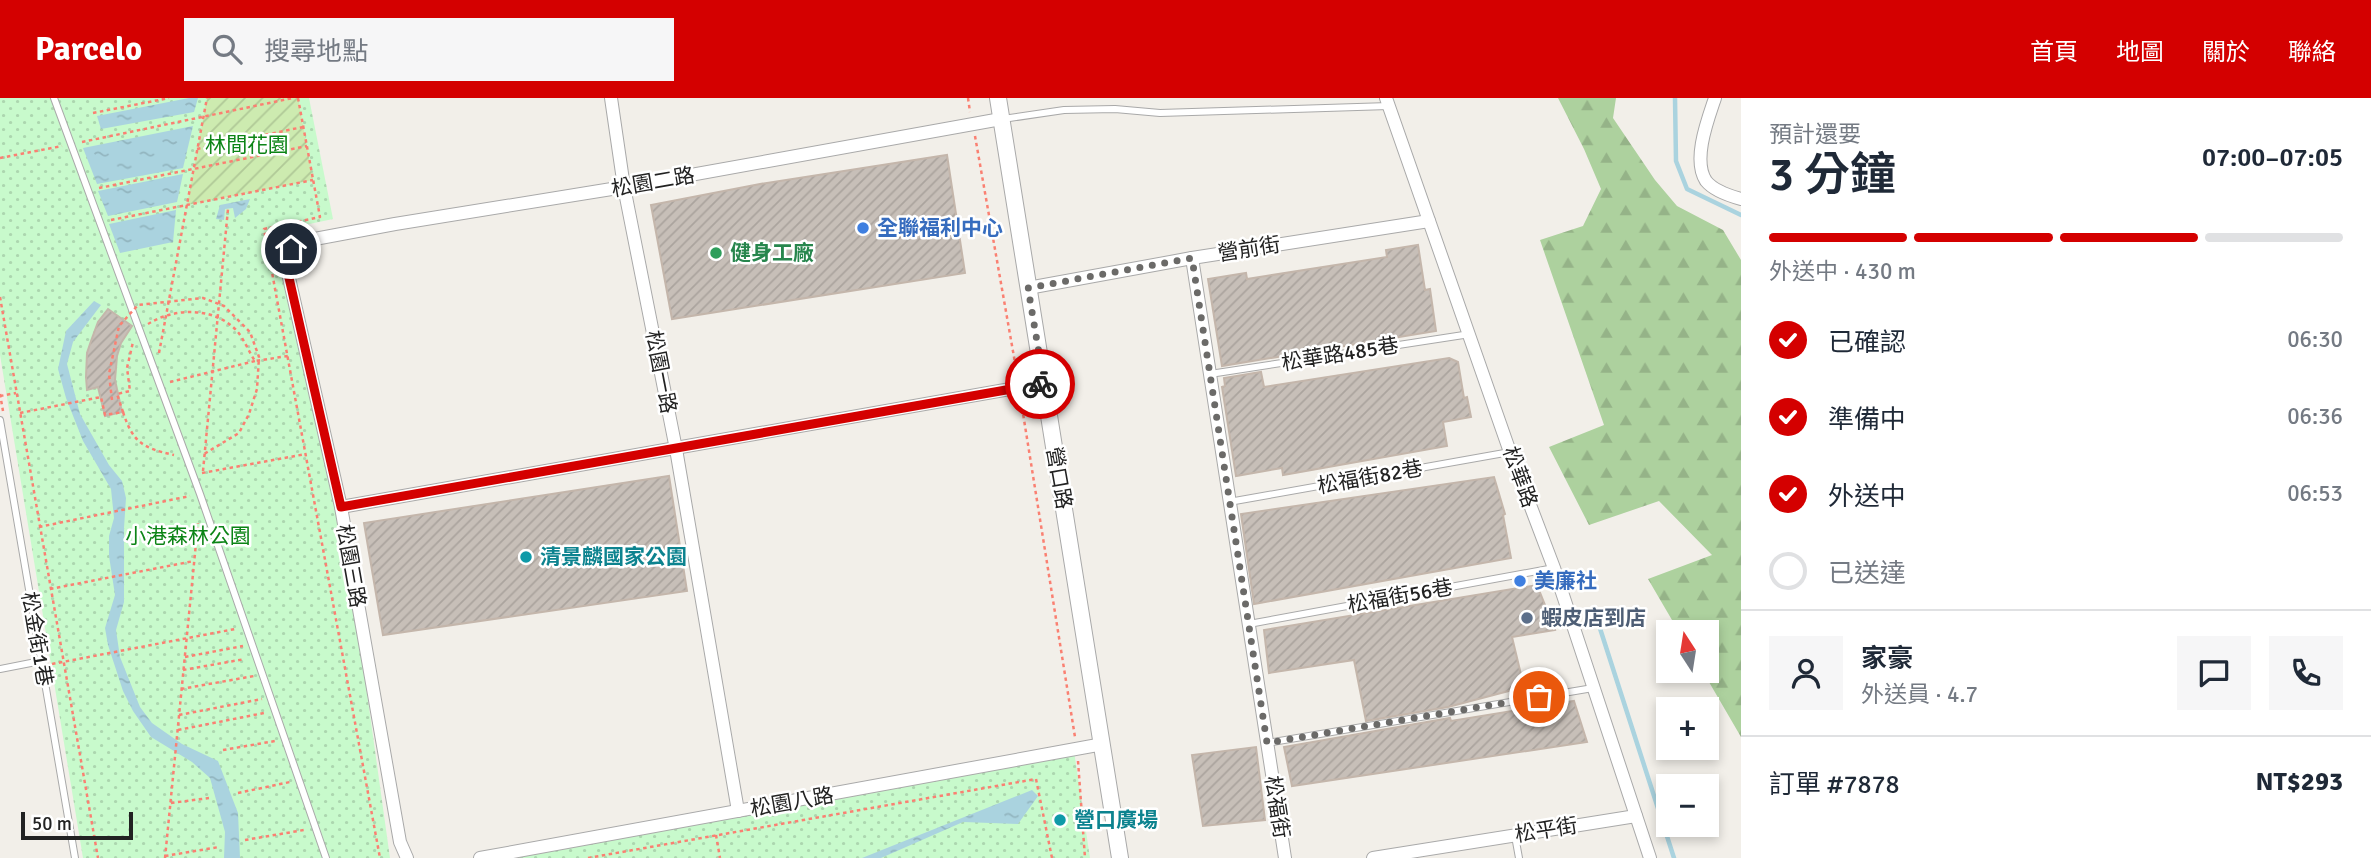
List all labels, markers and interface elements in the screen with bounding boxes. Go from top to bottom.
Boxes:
search box [184,18,674,81]
text: Parcelo [35,29,142,70]
icon: search [208,30,246,68]
text: 搜尋地點 [264,36,368,68]
text: 首頁 [2030,37,2078,67]
text: 地圖 [2116,37,2164,67]
text: 關於 [2202,37,2250,67]
text: 聯絡 [2288,37,2336,67]
text: 預計還要 [1769,120,1861,149]
park label: 林間花園 [205,132,289,158]
text: 07:00–07:05 [2202,142,2343,174]
text: 3 分鐘 [1769,147,1896,203]
street label: 松園二路 [609,162,697,202]
place label: 全聯福利中心 [877,215,1003,241]
pin [261,219,321,279]
marker: 全聯福利中心 [855,220,871,236]
icon: home [272,230,310,268]
street label: 營前街 [1216,231,1282,267]
place label: 健身工廠 [730,240,814,266]
marker: 健身工廠 [708,245,724,261]
text: 外送中 · 430 m [1769,257,1916,286]
icon: check [1769,321,1807,359]
text: 06:30 [2287,325,2343,354]
text: 已確認 [1828,327,1906,359]
street label: 松園一路 [640,328,682,416]
street label: 松華路485巷 [1280,332,1400,376]
courier [1005,349,1075,419]
icon: bike [1021,365,1059,403]
icon: check [1769,398,1807,436]
text: 06:36 [2287,402,2343,431]
text: 準備中 [1828,404,1906,436]
street label: 松華路 [1497,443,1543,511]
street label: 營口路 [1041,445,1077,511]
street label: 松福街82巷 [1315,455,1425,499]
icon: check [1769,475,1807,513]
text: 06:53 [2287,479,2343,508]
text: 外送中 [1828,481,1906,513]
street label: 松園三路 [331,522,371,610]
park label: 小港森林公園 [125,523,251,549]
place label: 清景麟國家公園 [540,544,687,570]
marker: 清景麟國家公園 [518,549,534,565]
text: 已送達 [1828,558,1906,590]
place label: 美廉社 [1534,568,1597,594]
marker: 美廉社 [1512,573,1528,589]
street label: 松福街56巷 [1345,574,1455,618]
street label: 松金街1巷 [16,590,58,688]
place label: 蝦皮店到店 [1541,605,1646,631]
marker: 蝦皮店到店 [1519,610,1535,626]
north arrow [1656,620,1718,682]
map controls [1656,620,1719,837]
button: person [1769,636,1843,710]
button: chat [2177,636,2251,710]
button: phone [2269,636,2343,710]
text: 家豪 [1861,643,1913,675]
pin [1509,667,1569,727]
icon: bag [1520,678,1558,716]
text: 外送員 · 4.7 [1861,680,1978,709]
button: + [1656,697,1719,760]
text: NT$293 [2256,766,2343,798]
text: 訂單 #7878 [1769,769,1900,801]
street label: 松福街 [1259,774,1295,840]
button: − [1656,774,1719,837]
street label: 松園八路 [748,782,836,822]
place label: 營口廣場 [1074,807,1158,833]
scale bar [21,809,133,841]
text: 50 m [32,812,72,836]
marker: 營口廣場 [1052,812,1068,828]
street label: 松平街 [1513,812,1579,848]

